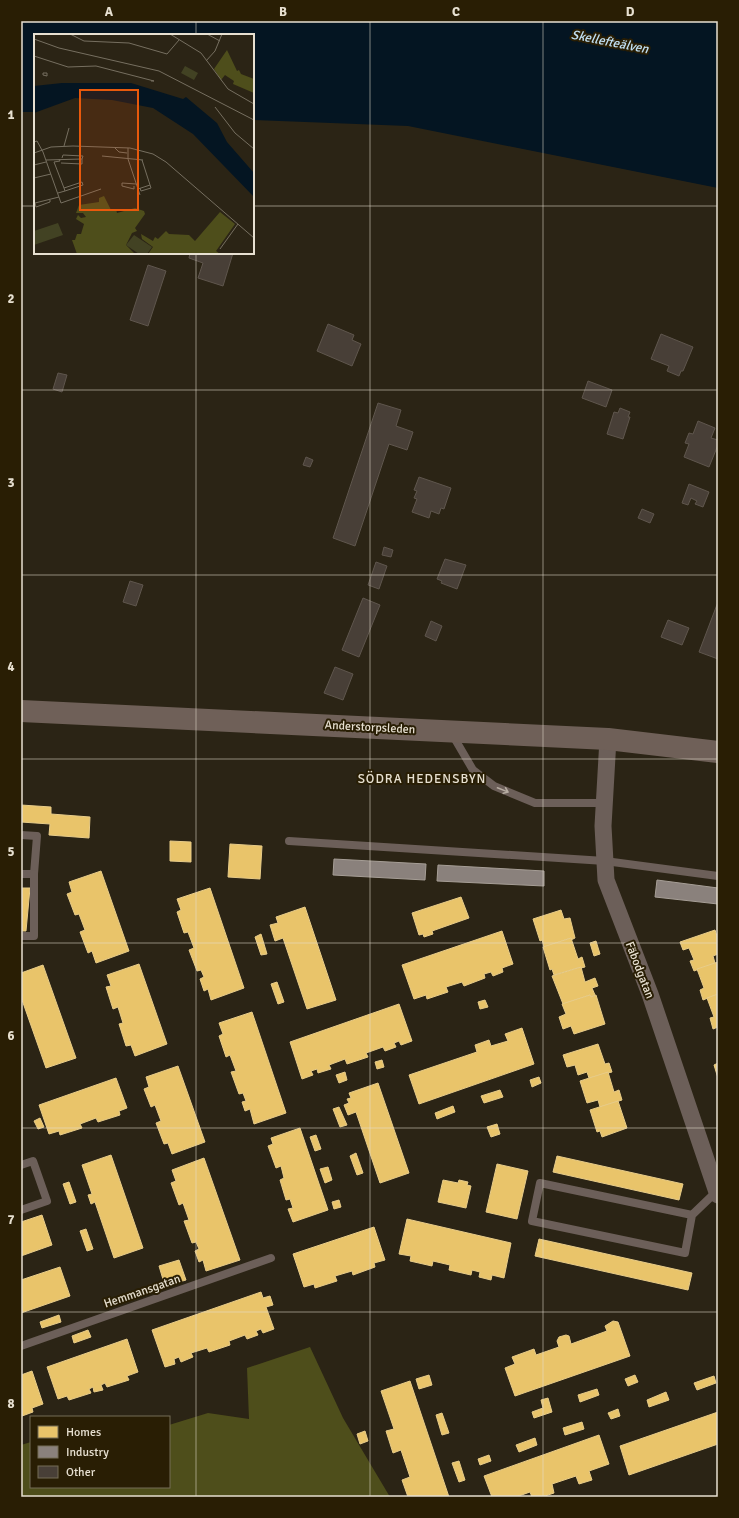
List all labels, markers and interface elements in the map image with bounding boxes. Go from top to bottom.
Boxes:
text: A [105,4,114,20]
text: B [279,4,287,20]
text: C [452,4,460,20]
text: D [626,4,635,20]
water label: Skellefteälven [570,27,651,57]
inset map [34,34,254,254]
text: 1 [7,107,15,123]
text: 2 [7,291,15,307]
text: 3 [7,475,15,491]
text: 4 [7,659,15,675]
street label: Anderstorpsleden [324,718,416,737]
district label: SÖDRA HEDENSBYN [358,770,486,787]
one-way arrow [496,786,508,794]
text: 5 [7,844,15,860]
street label: Fäbodgatan [622,939,657,1001]
text: 6 [7,1028,15,1044]
text: 7 [7,1212,15,1228]
street label: Hemmansgatan [102,1271,183,1312]
text: 8 [7,1396,15,1412]
legend [30,1416,170,1488]
text: Homes [66,1425,101,1440]
text: Industry [66,1445,109,1460]
text: Other [66,1465,96,1480]

